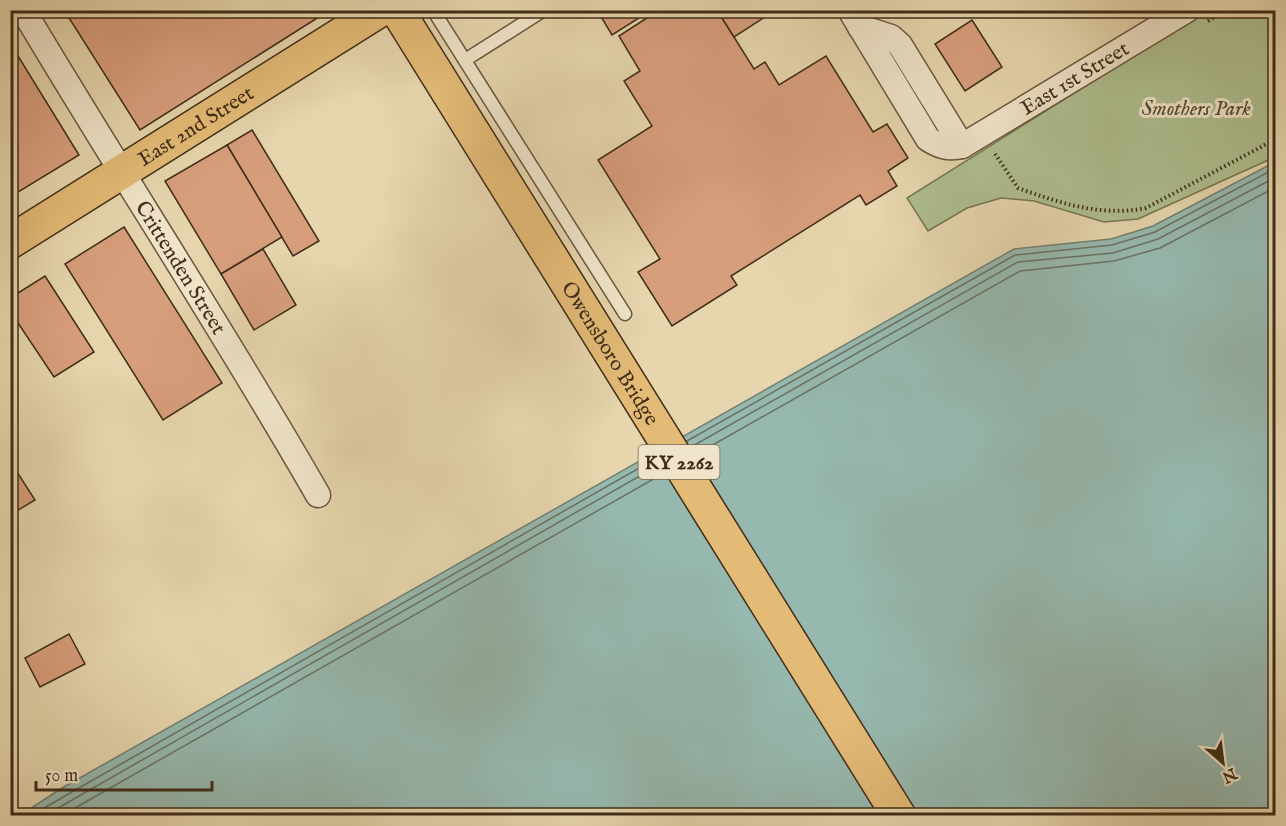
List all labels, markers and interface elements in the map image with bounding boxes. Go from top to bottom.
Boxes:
street label: East 1st Street [1016,36,1135,122]
street label: East 2nd Street [133,80,259,173]
park label: Smothers Park [1141,96,1251,123]
street label: Crittenden Street [128,196,231,340]
street label: Owensboro Bridge [554,277,665,431]
road number: KY 2262 [638,445,720,479]
north arrow [1193,733,1253,793]
scale bar [36,754,212,792]
text: N [1218,762,1241,787]
text: 50 m [45,765,78,788]

